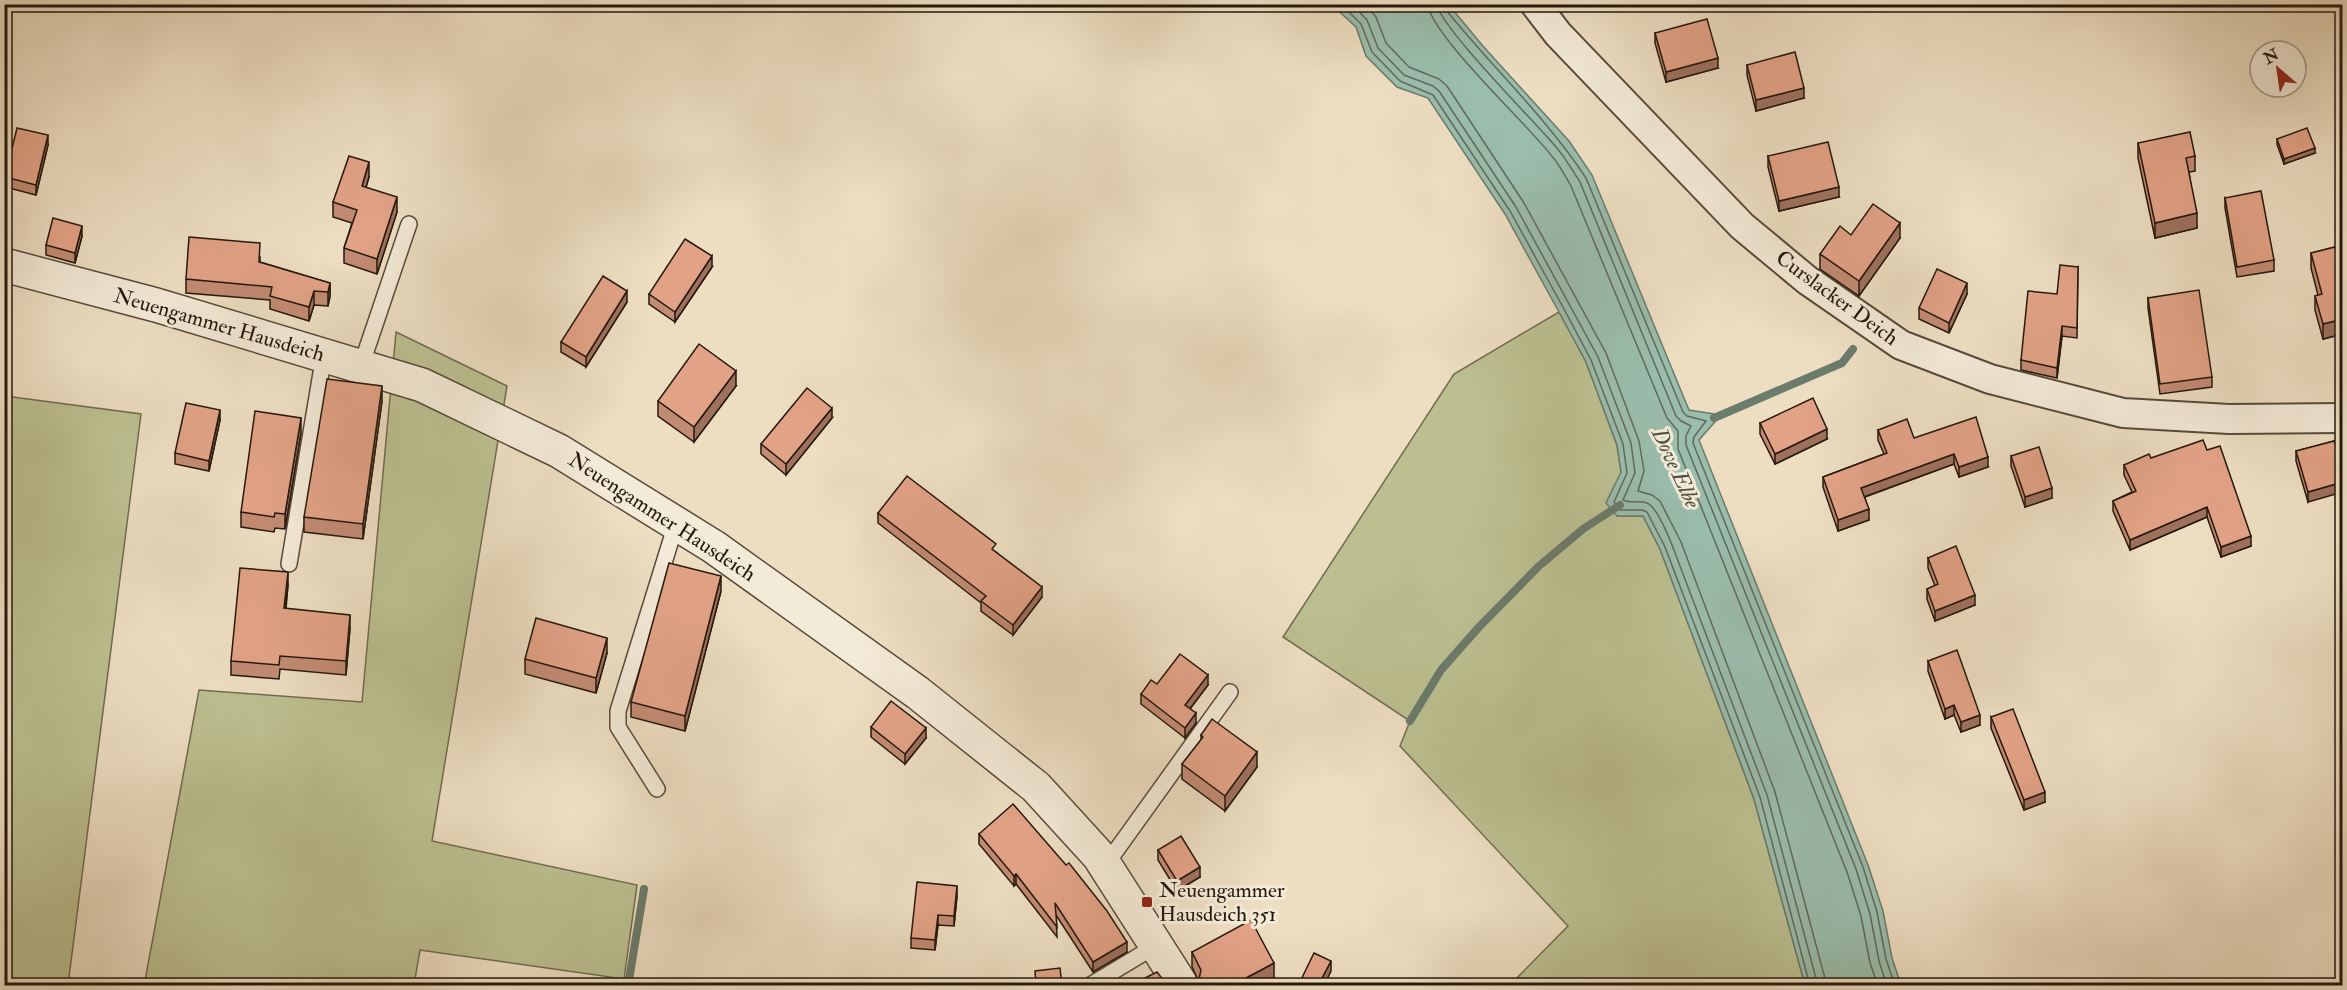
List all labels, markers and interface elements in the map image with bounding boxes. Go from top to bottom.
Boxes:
north arrow [2248,39,2308,99]
text: N [2259,44,2283,69]
street label: Curslacker Deich [1770,244,1904,352]
street label: Neuengammer Hausdeich [110,282,328,368]
water label: Dove Elbe [1645,422,1707,513]
street label: Neuengammer Hausdeich [563,446,761,588]
place label: Neuengammer Hausdeich 351 [1159,877,1285,928]
marker: Neuengammer Hausdeich 351 [1140,895,1154,909]

